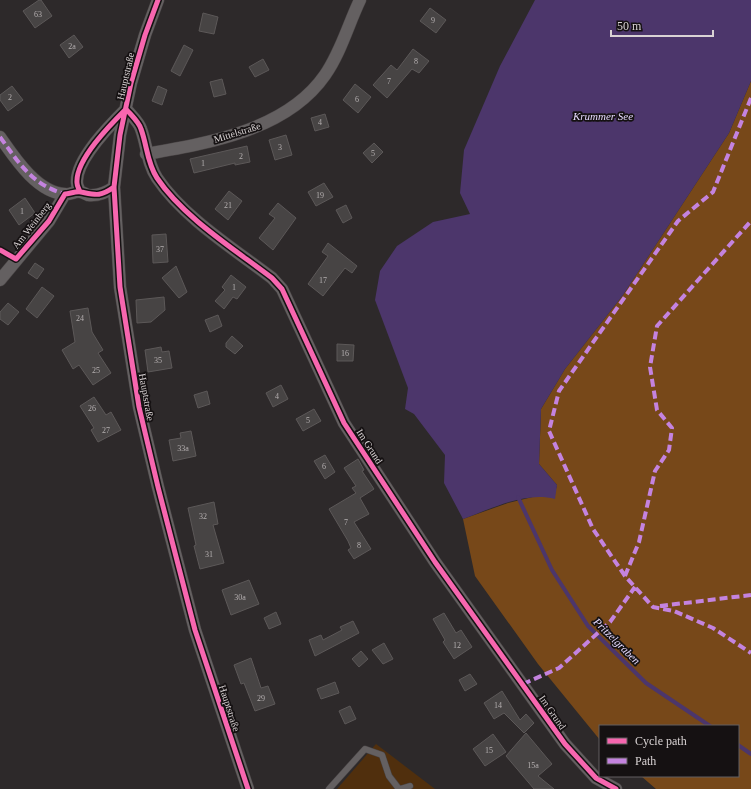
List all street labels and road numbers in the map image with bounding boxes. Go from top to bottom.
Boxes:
street label: Hauptstraße [115,51,136,101]
street label: Mittelstraße [212,120,262,145]
street label: Am Weinberg [10,200,53,251]
street label: Hauptstraße [137,372,156,422]
street label: Im Grund [354,427,385,466]
street label: Hauptstraße [217,683,242,733]
street label: Im Grund [537,693,568,731]

